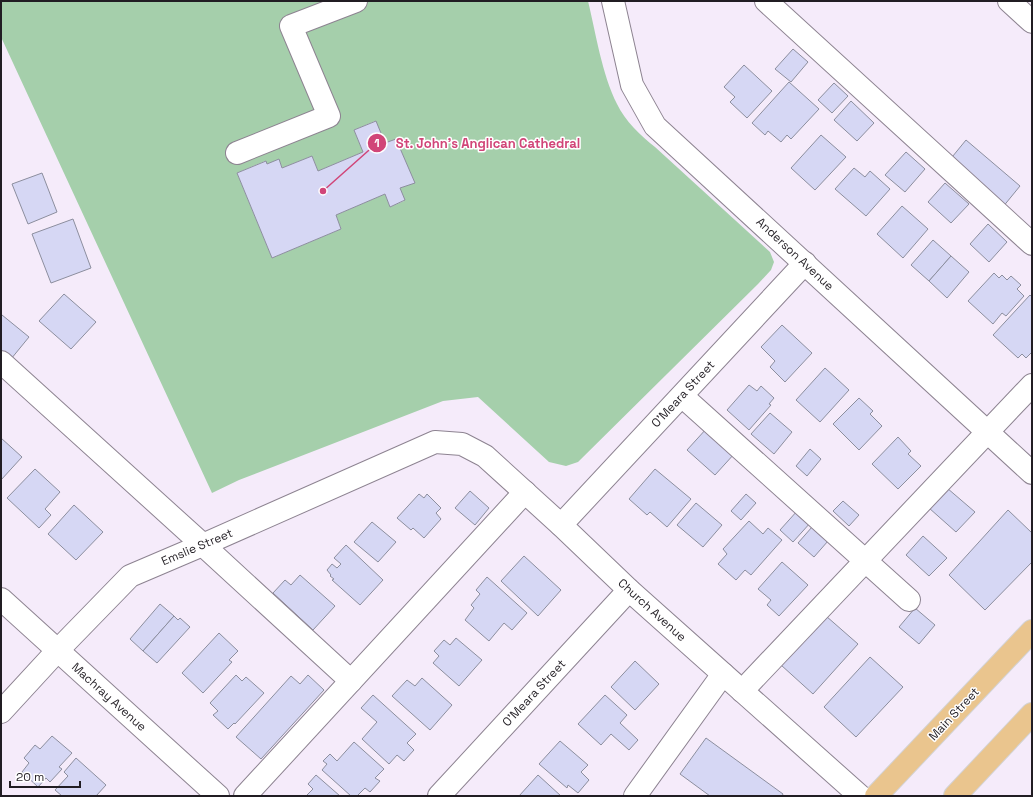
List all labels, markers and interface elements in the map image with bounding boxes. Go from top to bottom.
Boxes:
callout: St. John’s Anglican Cathedral [367,131,588,156]
text: 1 [374,135,380,151]
text: St. John’s Anglican Cathedral [396,135,580,152]
street label: Anderson Avenue [753,214,837,294]
street label: O'Meara Street [648,357,718,431]
street label: Emslie Street [159,525,235,569]
street label: Church Avenue [615,575,689,645]
street label: O'Meara Street [499,656,569,730]
street label: Machray Avenue [68,659,150,735]
street label: Main Street [925,684,983,744]
scale bar [10,763,80,789]
text: 20 m [16,769,44,785]

